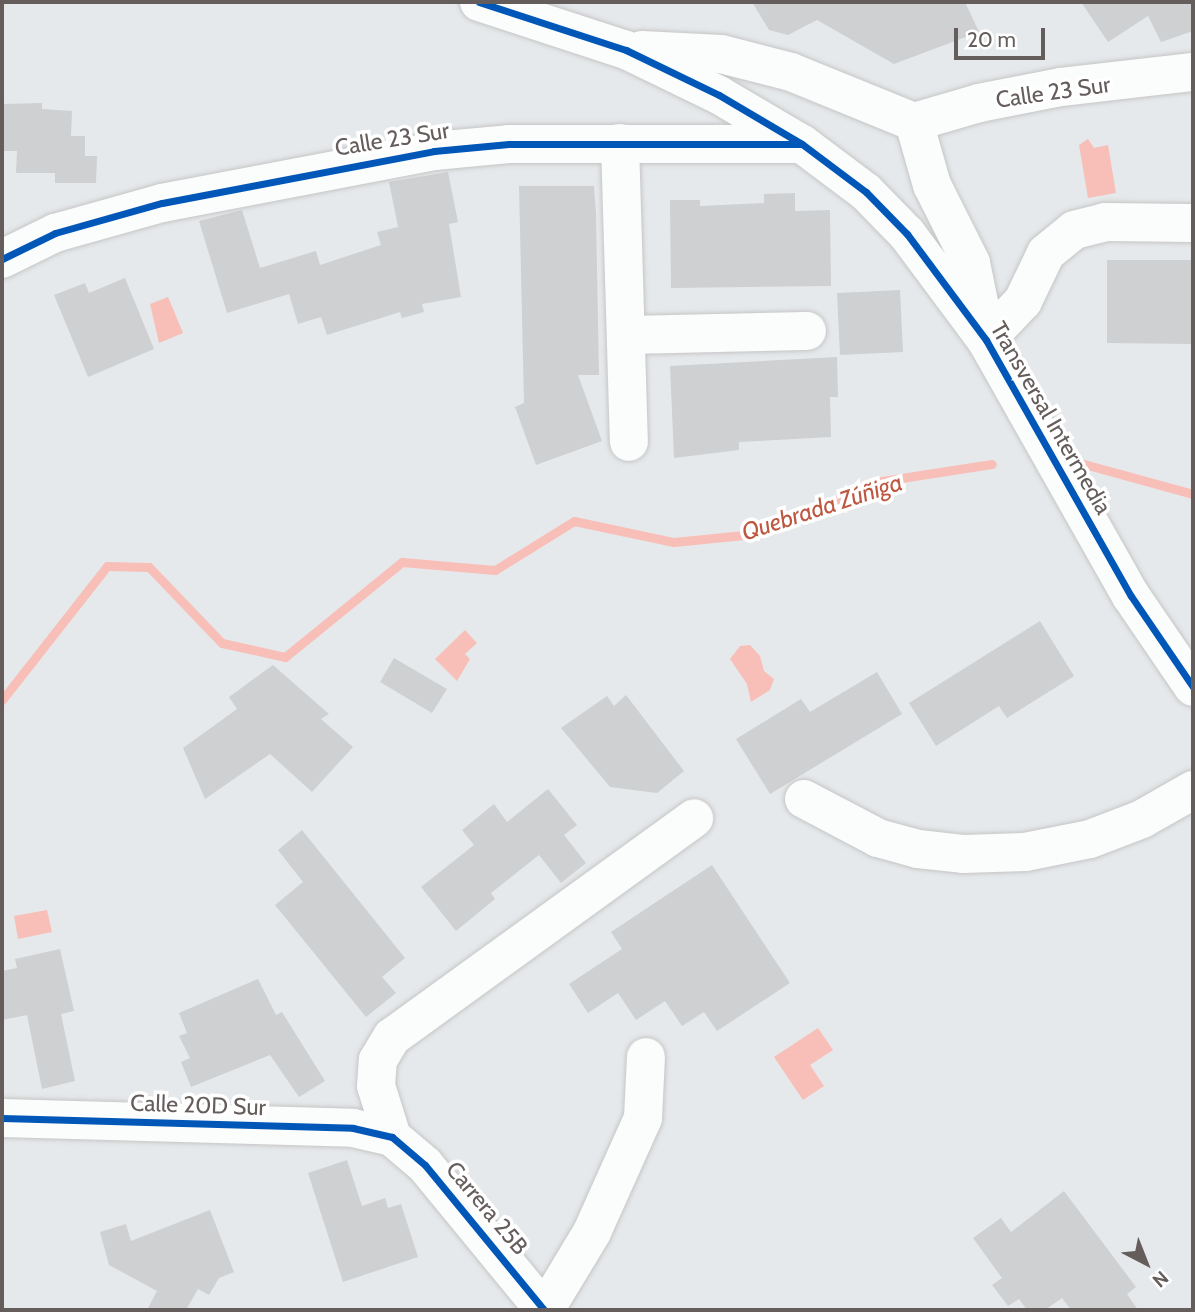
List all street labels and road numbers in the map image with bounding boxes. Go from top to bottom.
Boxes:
street label: Calle 23 Sur [994,70,1112,114]
street label: Calle 23 Sur [333,116,451,162]
street label: Transversal Intermedia [985,317,1117,519]
street label: Calle 20D Sur [130,1089,266,1121]
street label: Carrera 25B [440,1156,534,1260]

